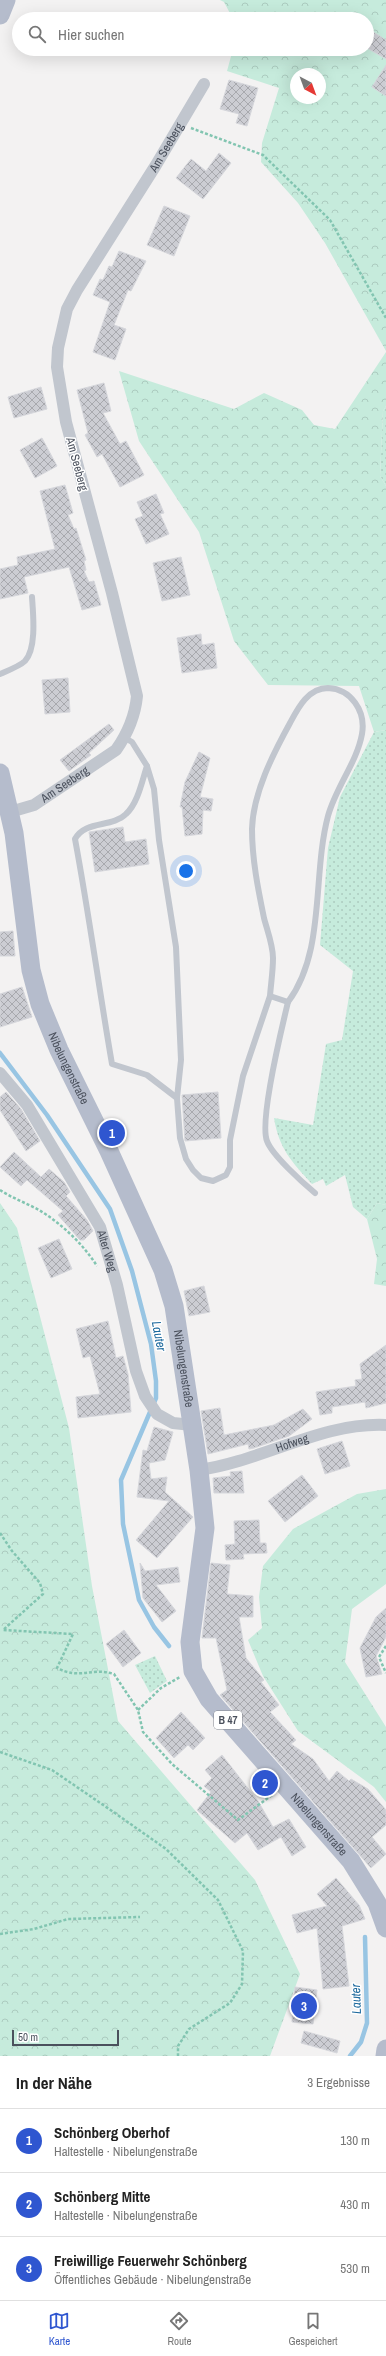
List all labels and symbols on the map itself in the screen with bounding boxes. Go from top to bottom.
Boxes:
north arrow [290,68,326,104]
street label: Am Seeberg [145,119,188,176]
street label: Am Seeberg [62,435,92,493]
street label: Am Seeberg [37,762,92,807]
your location [176,861,196,881]
street label: Nibelungenstraße [44,1030,93,1107]
pin: 1 [99,1118,125,1148]
street label: Alter Weg [93,1227,121,1274]
water label: Lauter [148,1320,170,1353]
street label: Nibelungenstraße [170,1329,197,1409]
street label: Hofweg [274,1430,311,1456]
road number: B 47 [214,1711,242,1729]
pin: 2 [252,1768,278,1798]
street label: Nibelungenstraße [287,1790,351,1859]
water label: Lauter [347,1983,365,2014]
pin: 3 [291,1991,317,2021]
scale bar [12,2028,119,2047]

